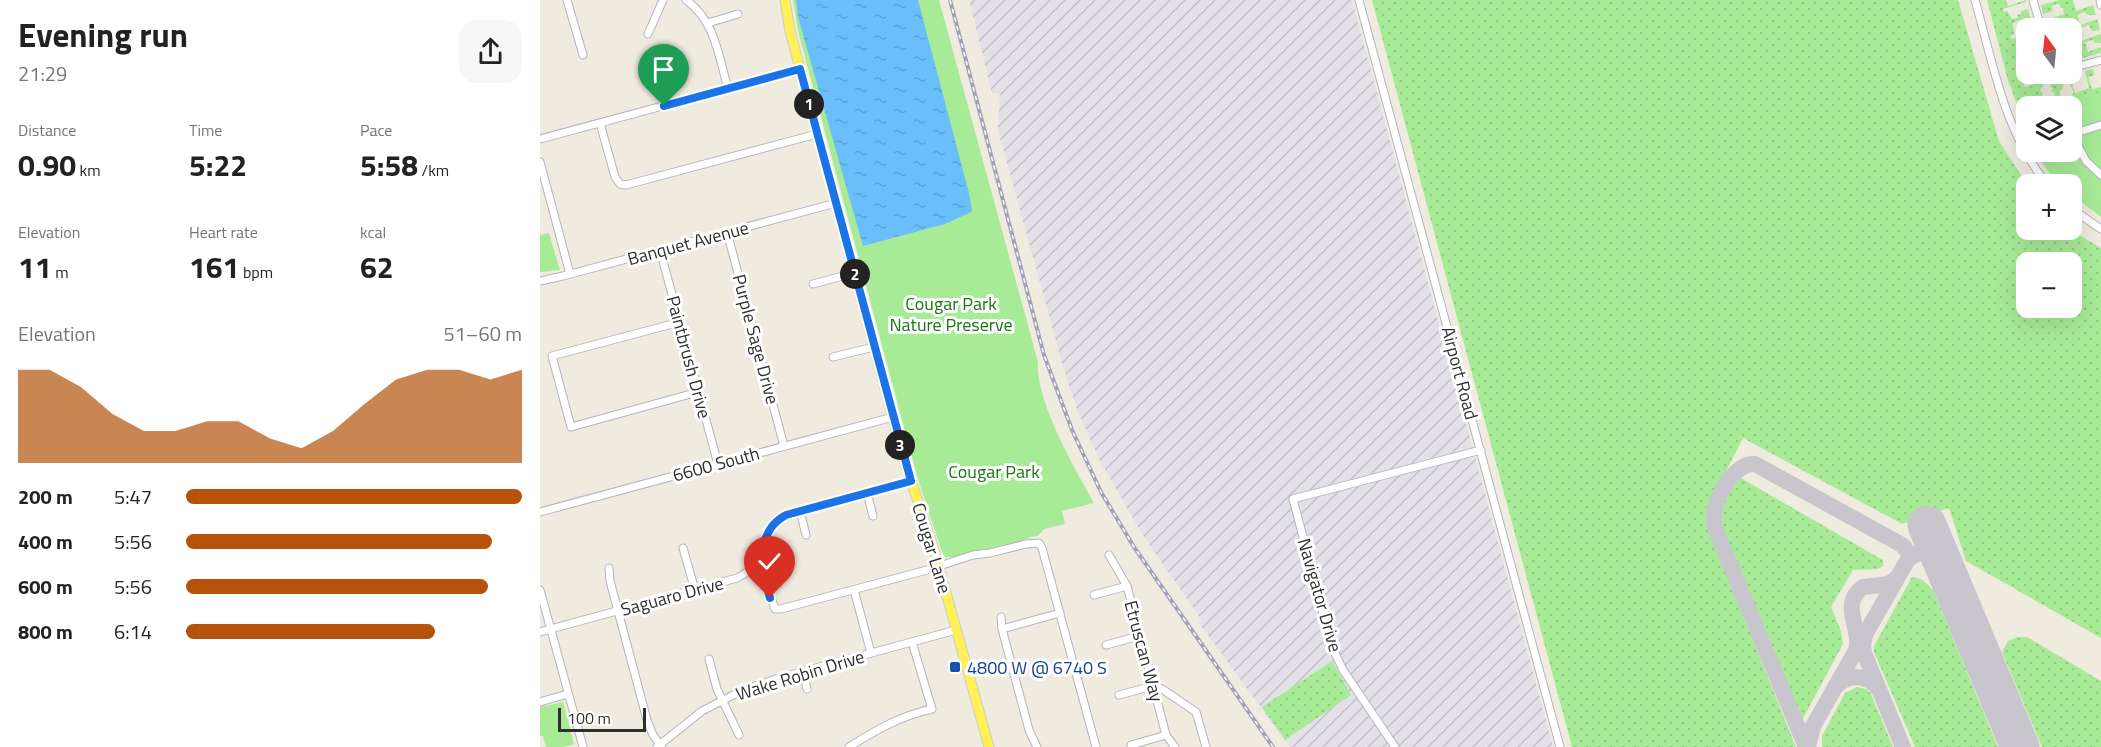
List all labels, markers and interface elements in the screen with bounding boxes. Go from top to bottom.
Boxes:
text: Evening run [18,10,188,60]
north arrow [2016,18,2082,84]
map controls [2016,18,2082,318]
button: share [459,20,522,83]
pin [638,44,689,106]
icon: arrive [647,53,680,86]
text: 21:29 [18,58,67,89]
pin: 1 [794,89,824,119]
text: 1 [805,92,813,116]
button: layers [2016,96,2082,162]
text: Distance [18,118,76,142]
text: Time [189,118,222,142]
text: Pace [360,118,392,142]
text: 0.90 [18,142,76,188]
text: 5:22 [189,142,247,188]
text: 5:58 [360,142,418,188]
text: km [76,158,101,182]
text: /km [418,158,449,182]
button: + [2016,174,2082,240]
street label: Banquet Avenue [624,214,752,272]
text: Elevation [18,220,80,244]
text: Heart rate [189,220,258,244]
text: kcal [360,220,386,244]
text: 11 [18,244,52,290]
text: 161 [189,244,239,290]
text: 62 [360,244,394,290]
button: − [2016,252,2082,318]
pin: 2 [840,259,870,289]
text: m [52,260,69,284]
text: bpm [239,260,273,284]
text: 2 [851,262,859,286]
street label: Purple Sage Drive [726,271,786,407]
park label: Cougar Park Nature Preserve [889,290,1013,338]
street label: Paintbrush Drive [660,293,718,421]
text: Elevation [18,318,96,349]
text: 51–60 m [443,318,522,349]
street label: Airport Road [1435,323,1485,423]
pin: 3 [885,430,915,460]
text: 3 [896,433,904,457]
street label: 6600 South [669,439,763,489]
park label: Cougar Park [948,458,1040,485]
text: 200 m [18,481,73,512]
text: 5:47 [114,481,152,512]
street label: Cougar Lane [905,499,959,597]
text: 400 m [18,526,73,557]
text: 5:56 [114,526,152,557]
street label: Navigator Drive [1291,535,1349,655]
pin [744,536,795,598]
icon: check [753,545,786,578]
street label: Saguaro Drive [618,569,726,623]
text: 600 m [18,571,73,602]
text: 5:56 [114,571,152,602]
street label: Etruscan Way [1117,597,1171,705]
text: 800 m [18,616,73,647]
text: 6:14 [114,616,152,647]
street label: Wake Robin Drive [732,643,868,707]
place label: 4800 W @ 6740 S [967,654,1107,681]
marker: 4800 W @ 6740 S [948,660,962,674]
scale bar [558,705,646,732]
text: 100 m [567,706,611,730]

